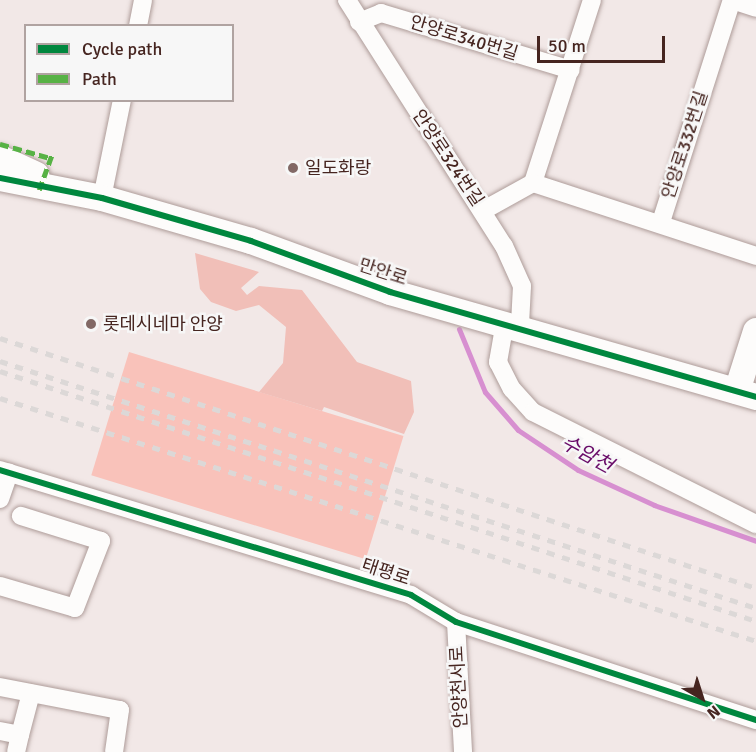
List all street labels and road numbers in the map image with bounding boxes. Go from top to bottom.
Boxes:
street label: 안양로340번길 [407,11,521,65]
street label: 안양로332번길 [657,88,713,202]
street label: 안양로324번길 [408,106,488,210]
street label: 만안로 [356,254,410,290]
street label: 태평로 [359,554,413,590]
street label: 안양천서로 [446,645,472,729]

